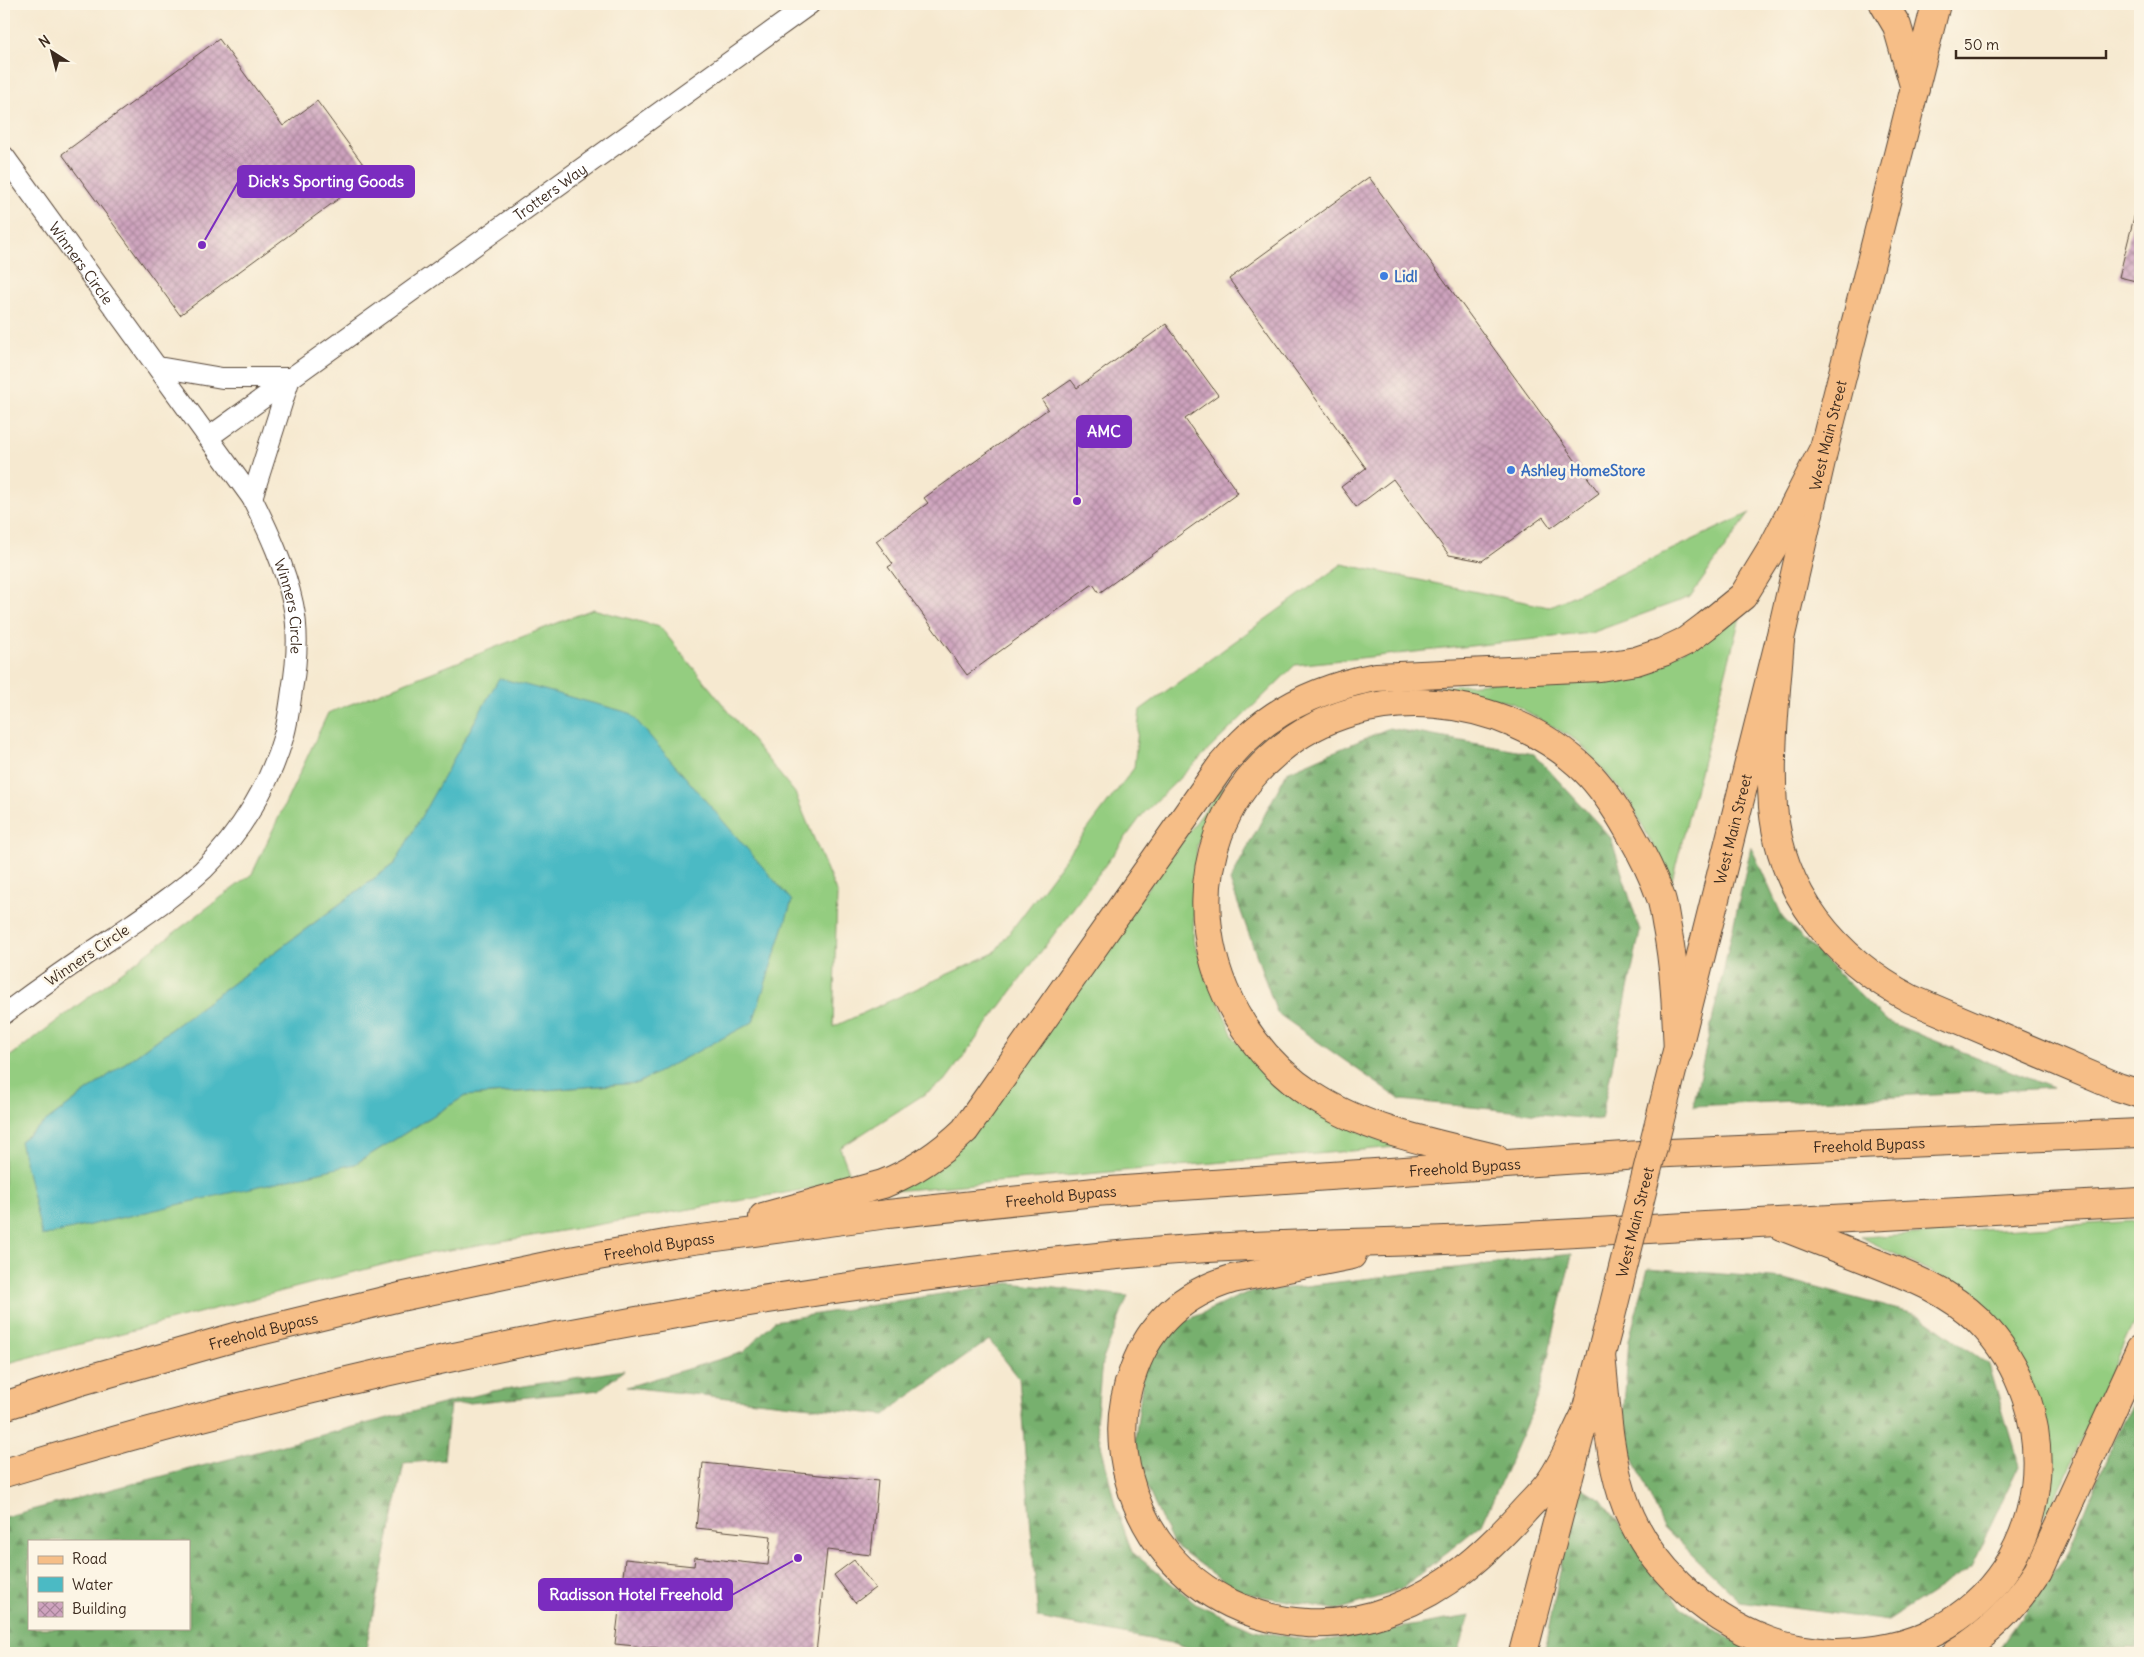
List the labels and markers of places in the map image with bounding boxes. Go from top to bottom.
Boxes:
callout: Dick's Sporting Goods [238,166,414,197]
place label: Lidl [1394,267,1418,286]
marker: Lidl [1378,270,1390,282]
callout: AMC [1077,416,1131,447]
place label: Ashley HomeStore [1521,461,1645,481]
marker: Ashley HomeStore [1505,464,1517,476]
callout: Radisson Hotel Freehold [539,1579,732,1610]

